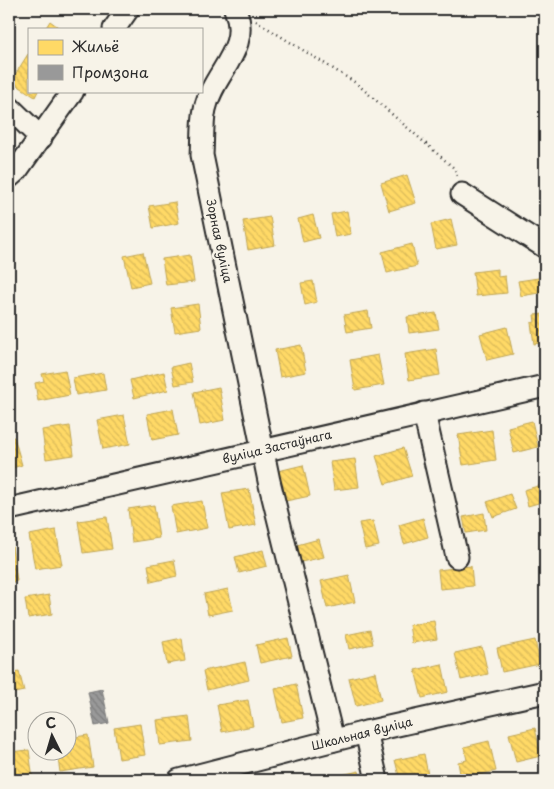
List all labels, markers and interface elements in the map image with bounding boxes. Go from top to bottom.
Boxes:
legend [28,28,202,92]
text: Жильё [71,34,119,57]
text: Промзона [72,60,149,83]
street label: Зорная вуліца [202,197,238,285]
street label: вуліца Застаўнага [220,425,334,467]
north arrow [28,712,78,762]
text: С [45,712,57,733]
street label: Школьная вуліца [309,712,415,754]

